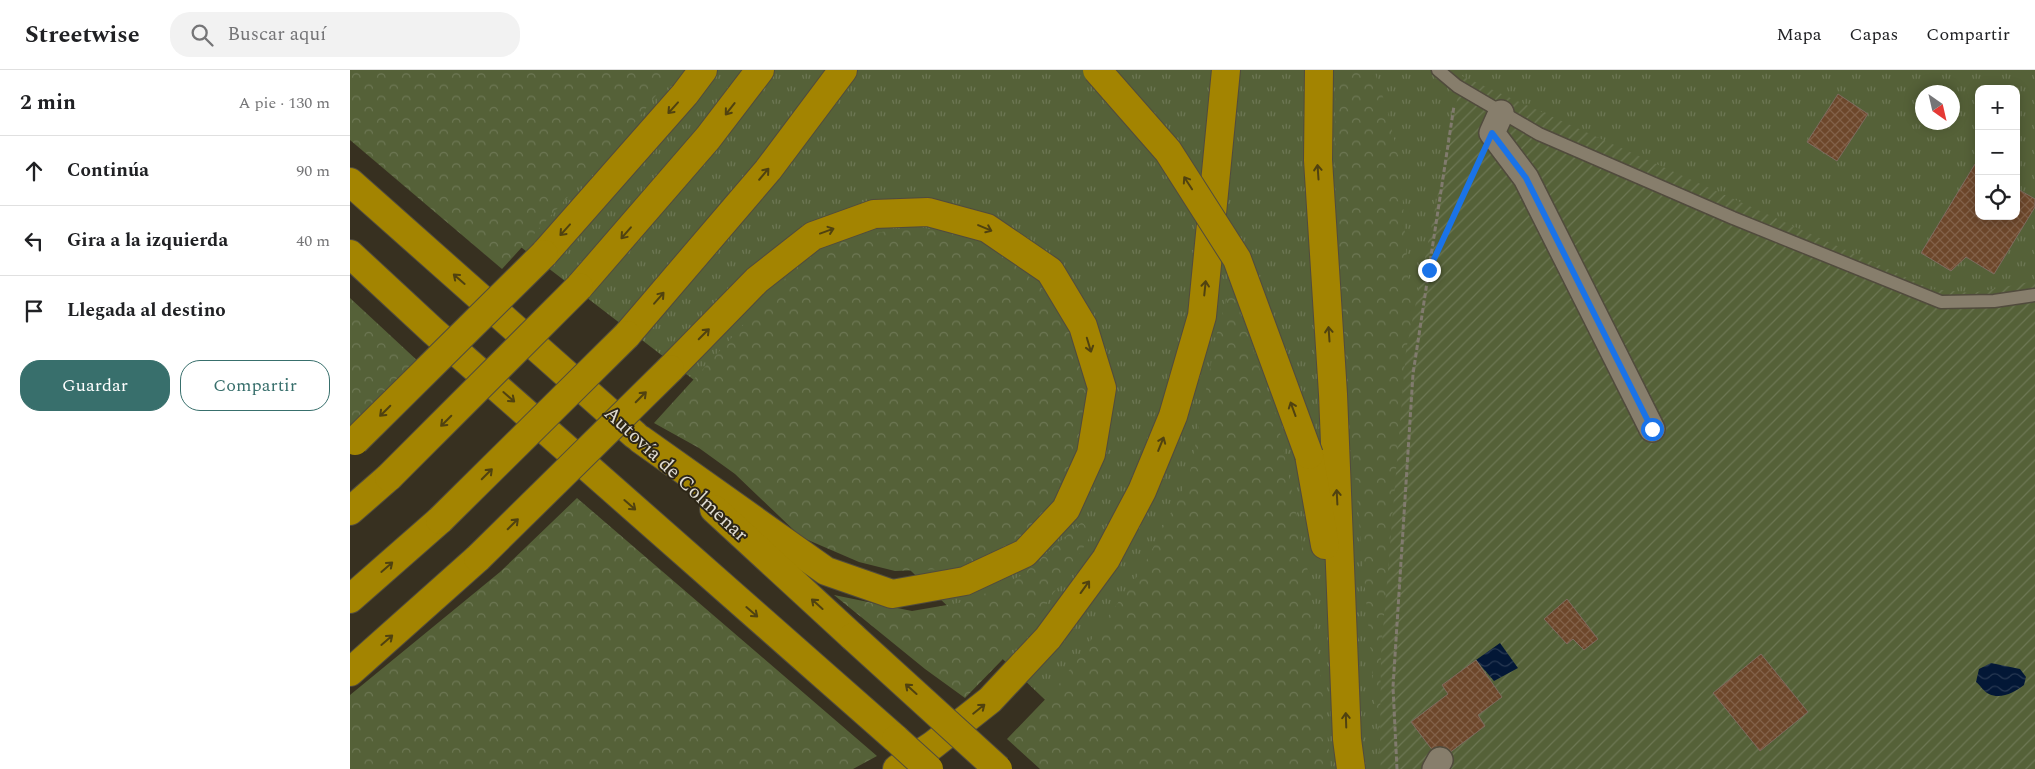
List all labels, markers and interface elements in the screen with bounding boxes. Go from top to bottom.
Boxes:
search box [170,12,520,57]
text: Streetwise [25,17,140,53]
text: Buscar aquí [228,20,326,49]
icon: search [188,21,216,49]
text: Mapa [1776,21,1822,48]
text: Capas [1850,21,1898,48]
text: Compartir [1926,21,2010,48]
north arrow [1915,85,1960,130]
map controls [1975,85,2020,220]
button: + [1975,85,2020,130]
text: 2 min [20,87,76,119]
text: A pie · 130 m [238,91,330,115]
one-way arrow [667,102,679,115]
one-way arrow [725,102,736,115]
button: − [1975,130,2020,175]
text: Continúa [67,156,149,185]
icon: ahead [20,157,48,185]
text: 90 m [296,159,330,183]
one-way arrow [1314,164,1323,180]
one-way arrow [759,168,770,181]
button: locate [1975,175,2020,220]
one-way arrow [1183,177,1193,191]
one-way arrow [559,223,571,236]
one-way arrow [977,224,992,234]
text: Gira a la izquierda [67,226,228,255]
one-way arrow [819,226,835,235]
icon: left [20,227,48,255]
one-way arrow [620,227,632,240]
text: 40 m [296,229,330,253]
route end [1418,259,1441,282]
one-way arrow [453,273,466,285]
one-way arrow [1200,280,1210,296]
one-way arrow [653,292,664,305]
text: Llegada al destino [67,296,226,325]
icon: arrive [20,297,48,325]
one-way arrow [1324,326,1333,342]
one-way arrow [698,328,710,340]
one-way arrow [1085,337,1095,353]
button: Guardar [20,360,170,411]
button: Compartir [180,360,330,411]
one-way arrow [635,391,647,404]
one-way arrow [502,392,515,403]
street label: Autovía de Colmenar [597,399,755,549]
one-way arrow [1288,402,1297,417]
one-way arrow [379,405,391,418]
one-way arrow [440,414,452,426]
route start [1641,418,1664,441]
one-way arrow [1157,437,1167,452]
one-way arrow [481,468,493,480]
one-way arrow [1333,489,1342,505]
one-way arrow [624,499,637,511]
one-way arrow [507,518,519,530]
one-way arrow [380,561,393,572]
one-way arrow [1080,581,1091,594]
one-way arrow [811,599,824,610]
one-way arrow [746,607,759,618]
one-way arrow [380,634,393,645]
one-way arrow [904,683,917,695]
one-way arrow [972,703,985,714]
one-way arrow [1342,713,1351,729]

